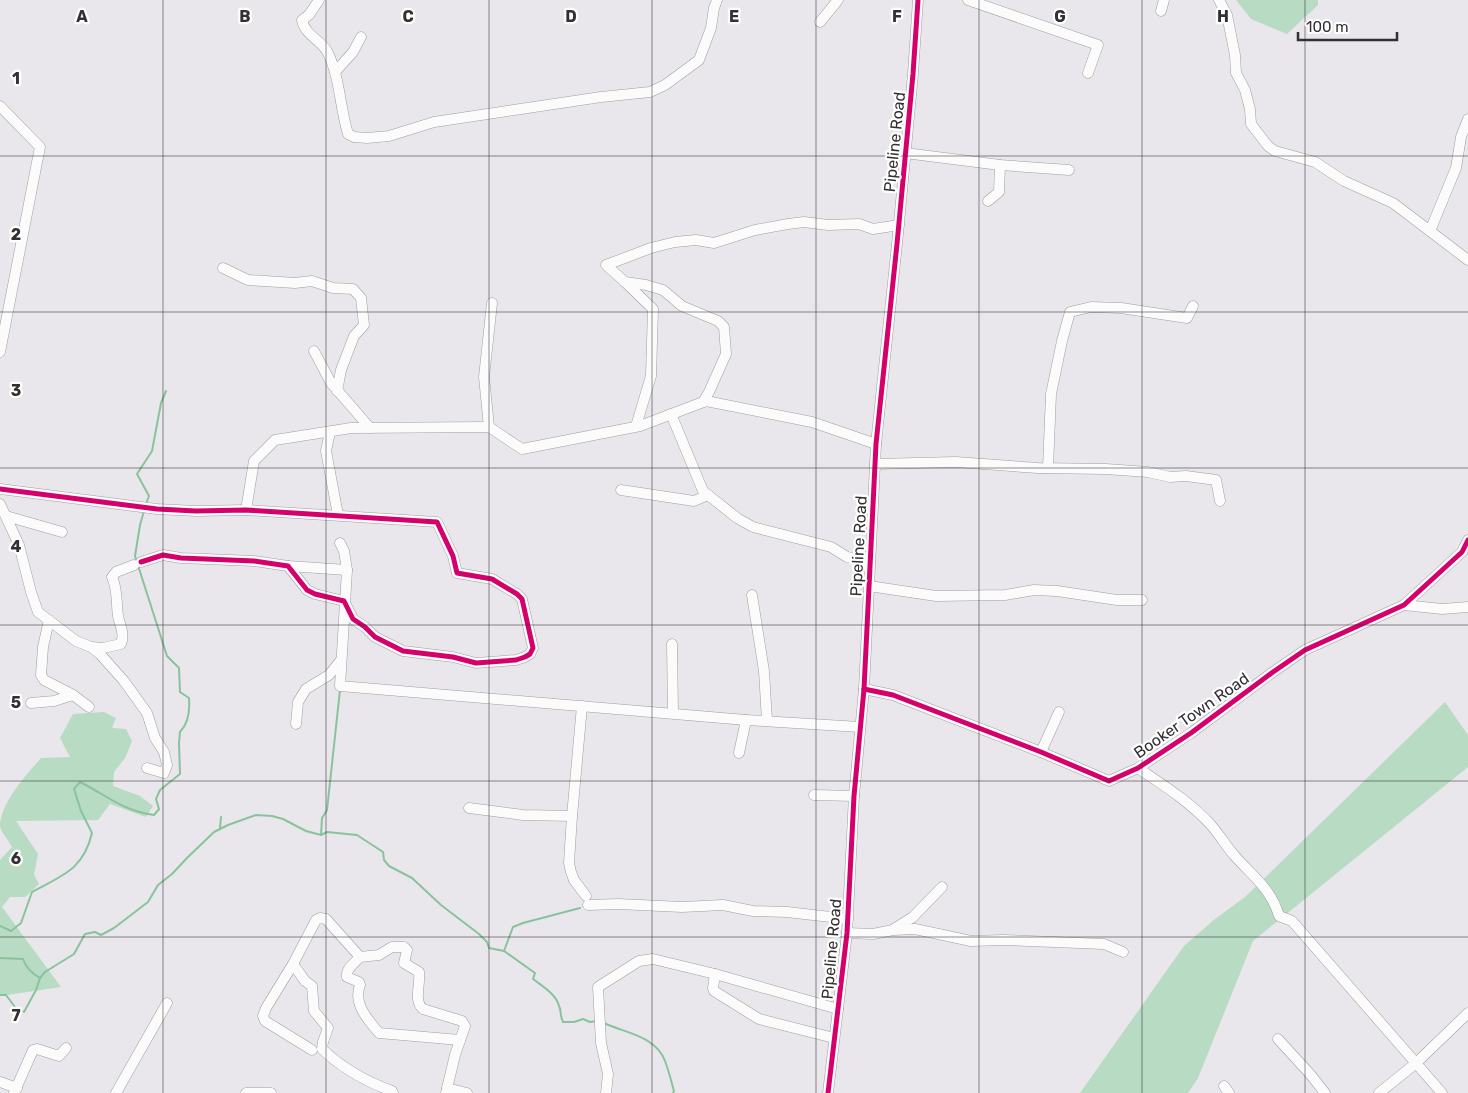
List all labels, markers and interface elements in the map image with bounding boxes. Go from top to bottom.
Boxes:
text: A [76,7,88,26]
text: B [239,7,251,26]
text: C [402,7,414,26]
text: D [565,7,577,26]
text: E [729,7,739,26]
text: F [892,7,902,26]
text: G [1054,7,1066,26]
text: H [1217,7,1229,26]
scale bar [1298,10,1397,42]
text: 100 m [1306,18,1348,36]
text: 1 [12,69,20,88]
street label: Pipeline Road [880,91,909,193]
text: 2 [11,225,21,244]
text: 3 [11,381,21,400]
street label: Pipeline Road [846,495,871,597]
text: 4 [11,537,22,556]
street label: Booker Town Road [1130,669,1253,762]
text: 5 [11,693,21,712]
text: 6 [11,849,21,868]
street label: Pipeline Road [818,898,845,1000]
text: 7 [11,1006,21,1025]

